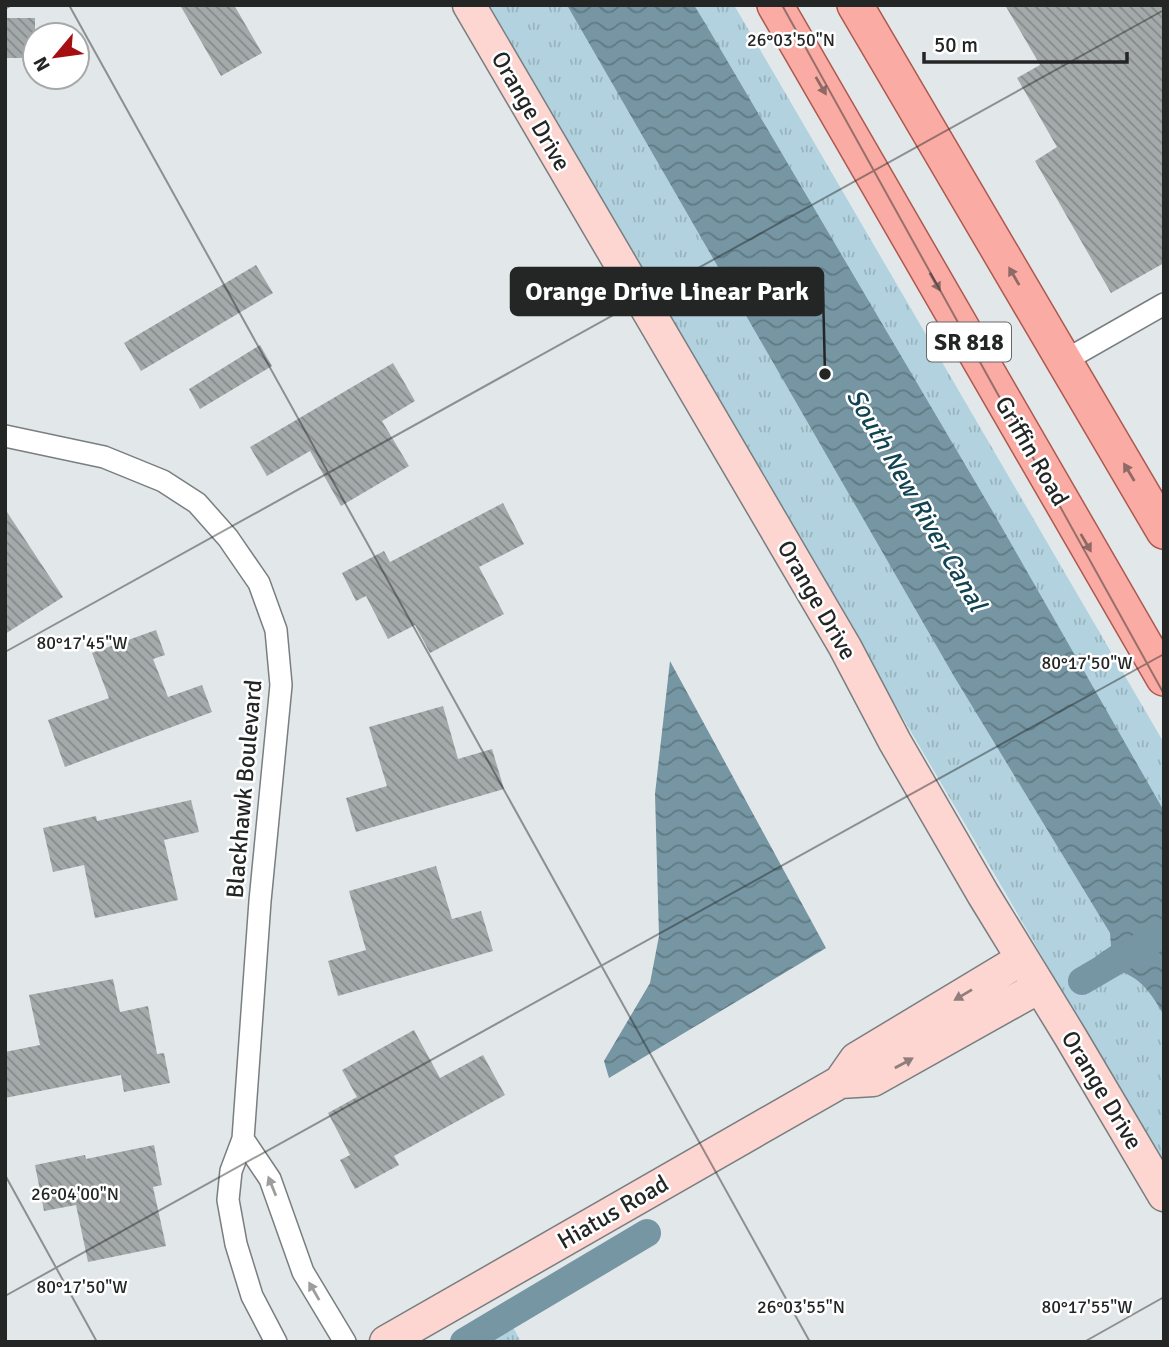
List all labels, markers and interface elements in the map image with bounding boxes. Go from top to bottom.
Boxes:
north arrow [21,21,91,91]
scale bar [924,21,1127,65]
text: 26°03'50"N [747,29,835,51]
text: 50 m [934,32,978,58]
street label: Orange Drive [485,46,577,176]
text: N [28,52,56,75]
one-way arrow [815,76,827,95]
one-way arrow [1008,266,1020,285]
callout: Orange Drive Linear Park [511,268,823,315]
one-way arrow [929,273,941,292]
text: Orange Drive Linear Park [525,276,809,308]
road number: SR 818 [927,322,1011,362]
water label: South New River Canal [839,383,994,619]
street label: Griffin Road [988,391,1076,511]
one-way arrow [1123,462,1135,482]
one-way arrow [1079,533,1091,553]
street label: Orange Drive [771,535,863,665]
text: 80°17'45"W [37,632,127,654]
text: 80°17'50"W [1042,652,1132,674]
street label: Blackhawk Boulevard [219,678,269,900]
one-way arrow [954,988,973,1001]
street label: Orange Drive [1055,1025,1149,1155]
one-way arrow [894,1057,913,1069]
street label: Hiatus Road [552,1168,674,1256]
one-way arrow [266,1175,277,1196]
text: 26°04'00"N [31,1183,119,1205]
text: 80°17'50"W [37,1276,127,1298]
one-way arrow [308,1281,320,1301]
text: 26°03'55"N [757,1296,845,1318]
text: 80°17'55"W [1042,1296,1132,1318]

